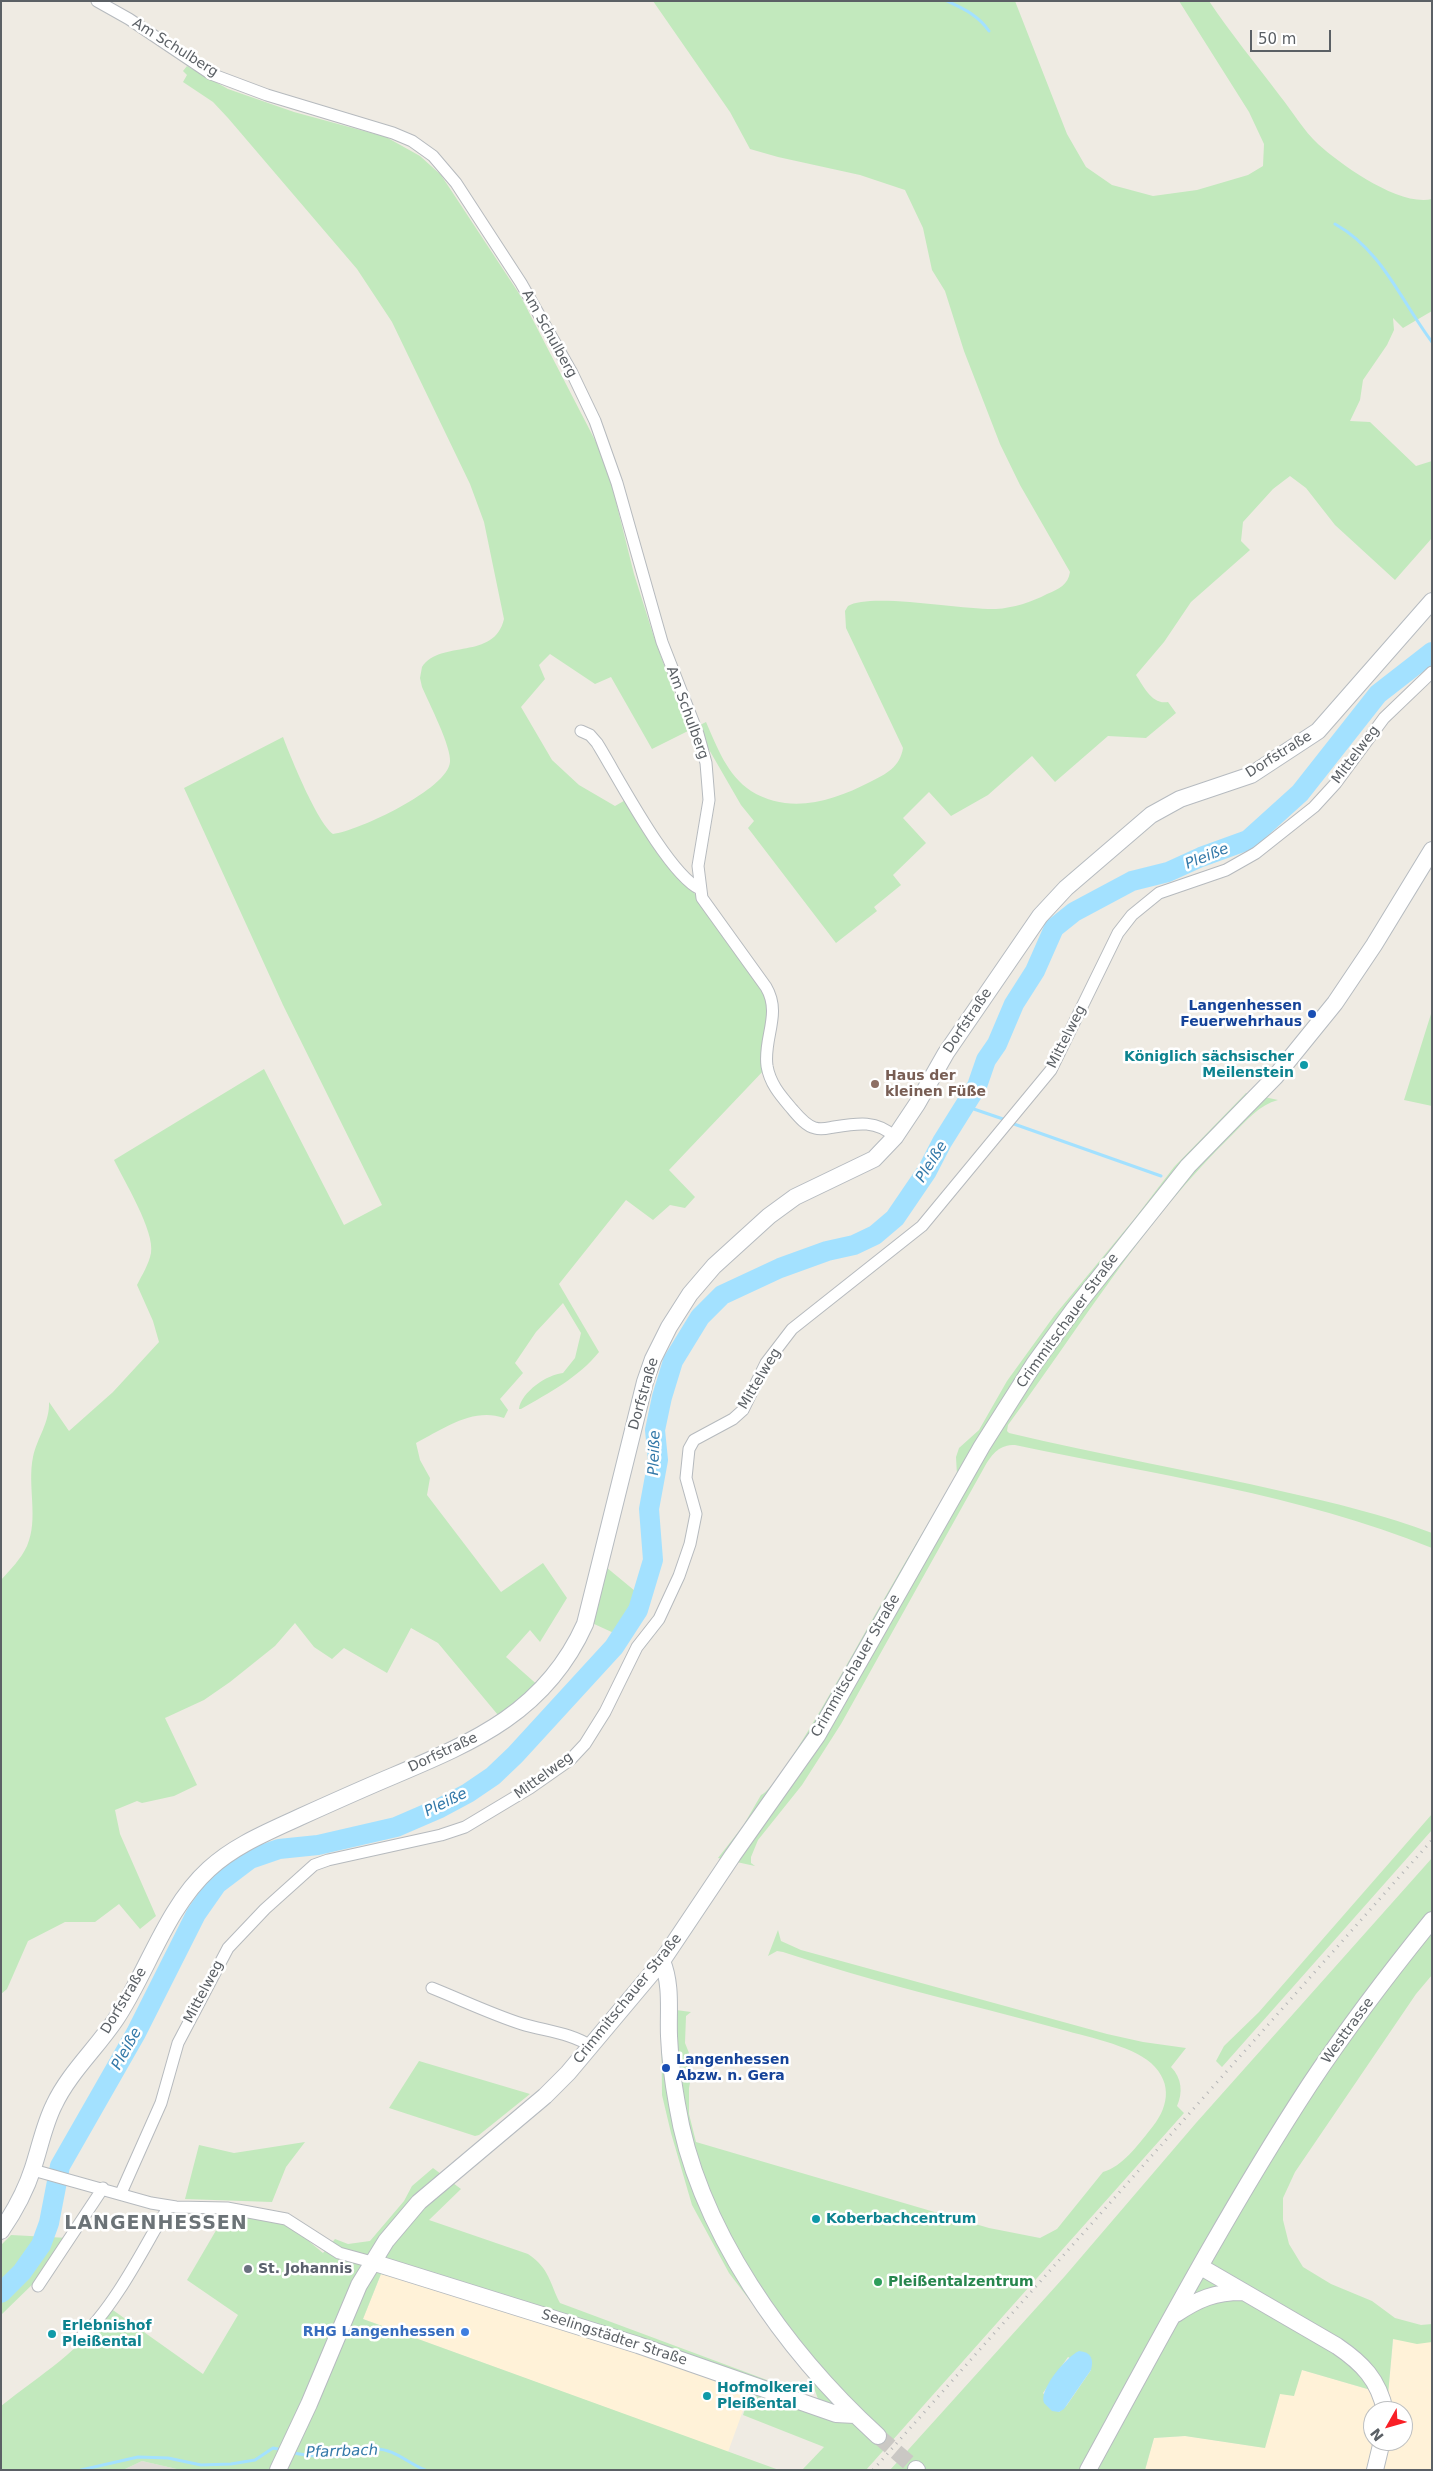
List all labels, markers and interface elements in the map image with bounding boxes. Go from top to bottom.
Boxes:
street label: Am Schulberg [129,15,221,81]
scale bar [1253,20,1334,52]
text: 50 m [1258,30,1296,48]
street label: Am Schulberg [518,287,580,381]
street label: Am Schulberg [662,664,712,762]
street label: Mittelweg [1329,723,1383,787]
street label: Dorfstraße [1243,728,1315,782]
water label: Pleiße [1183,840,1231,874]
street label: Dorfstraße [940,985,996,1057]
place label: Langenhessen Feuerwehrhaus [1180,998,1302,1030]
street label: Mittelweg [1044,1003,1090,1071]
marker: Langenhessen Feuerwehrhaus [1306,1008,1318,1020]
place label: Königlich sächsischer Meilenstein [1124,1049,1294,1082]
marker: Königlich sächsischer Meilenstein [1298,1059,1310,1071]
place label: Haus der kleinen Füße [885,1068,986,1100]
marker: Haus der kleinen Füße [869,1078,881,1090]
water label: Pleiße [912,1138,952,1186]
street label: Crimmitschauer Straße [1013,1250,1123,1392]
street label: Mittelweg [735,1345,785,1413]
street label: Dorfstraße [626,1356,662,1432]
water label: Pleiße [645,1430,665,1476]
street label: Crimmitschauer Straße [808,1591,904,1741]
street label: Dorfstraße [406,1730,480,1776]
street label: Mittelweg [511,1749,577,1803]
water label: Pleiße [422,1785,470,1821]
street label: Crimmitschauer Straße [570,1931,686,2067]
street label: Mittelweg [181,1958,227,2026]
street label: Dorfstraße [98,1965,150,2037]
street label: Westtrasse [1318,1995,1378,2067]
water label: Pleiße [108,2025,146,2073]
place label: Langenhessen Abzw. n. Gera [676,2052,789,2084]
marker: Langenhessen Abzw. n. Gera [660,2062,672,2074]
place label: Koberbachcentrum [826,2211,976,2227]
district label: LANGENHESSEN [63,2213,249,2235]
marker: Koberbachcentrum [810,2213,822,2225]
place label: St. Johannis [258,2261,352,2277]
marker: St. Johannis [242,2263,254,2275]
place label: Pleißentalzentrum [888,2274,1034,2290]
marker: Pleißentalzentrum [872,2276,884,2288]
street label: Seelingstädter Straße [539,2306,689,2370]
place label: Erlebnishof Pleißental [62,2318,152,2350]
place label: RHG Langenhessen [303,2324,455,2340]
marker: RHG Langenhessen [459,2326,471,2338]
marker: Erlebnishof Pleißental [46,2328,58,2340]
place label: Hofmolkerei Pleißental [717,2380,813,2412]
marker: Hofmolkerei Pleißental [701,2390,713,2402]
north arrow [1363,2401,1413,2451]
text: N [1367,2425,1387,2444]
water label: Pfarrbach [306,2442,378,2462]

